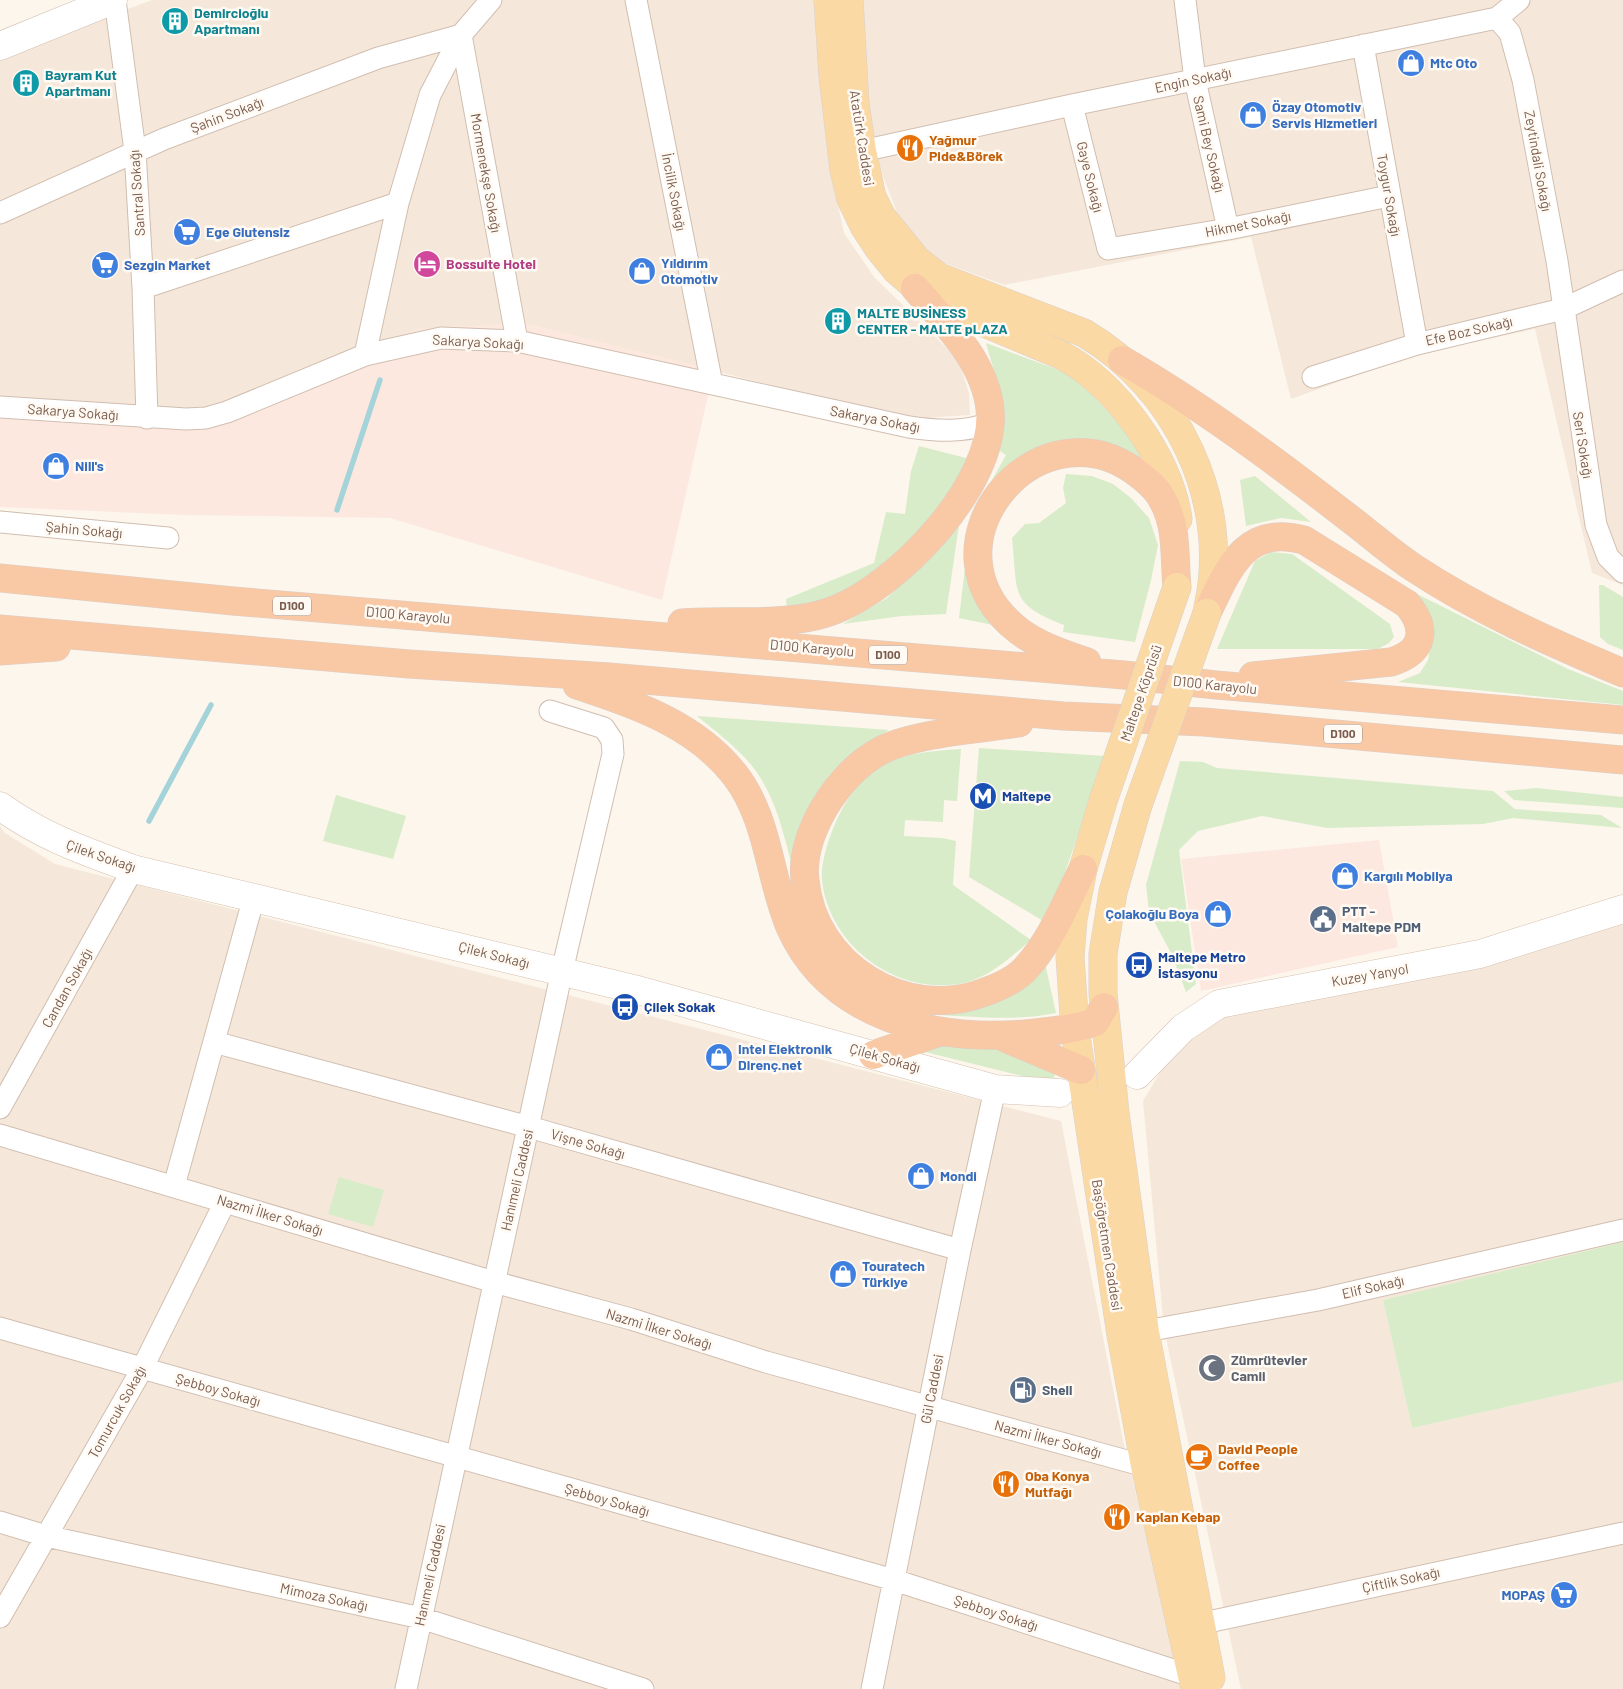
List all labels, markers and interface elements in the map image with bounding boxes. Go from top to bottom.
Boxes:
place label: Demircioğlu Apartmanı [194,4,268,37]
building icon: Demircioğlu Apartmanı [160,6,190,36]
shop icon: Mtc Oto [1396,48,1426,78]
place label: Mtc Oto [1430,54,1477,71]
street label: Engin Sokağı [1153,63,1233,96]
place label: Bayram Kut Apartmanı [45,66,117,99]
building icon: Bayram Kut Apartmanı [11,68,41,98]
street label: Atatürk Caddesi [847,89,878,187]
street label: Şahin Sokağı [188,93,266,136]
street label: Sami Bey Sokağı [1190,94,1229,194]
place label: Özay Otomotiv Servis Hizmetleri [1272,98,1377,131]
shop icon: Özay Otomotiv Servis Hizmetleri [1238,100,1268,130]
street label: Zeytindali Sokağı [1521,109,1556,213]
street label: Mormenekşe Sokağı [468,112,505,234]
place label: Yağmur Pide&Börek [929,131,1004,164]
restaurant icon: Yağmur Pide&Börek [895,133,925,163]
street label: Gaye Sokağı [1073,140,1107,214]
street label: Santral Sokağı [125,149,148,237]
street label: İncilik Sokağı [659,152,690,232]
street label: Toygur Sokağı [1374,152,1405,238]
street label: Hikmet Sokağı [1204,207,1292,240]
supermarket icon: Ege Glutensiz [172,217,202,247]
place label: Ege Glutensiz [206,223,290,240]
hotel icon: Bossuite Hotel [412,249,442,279]
supermarket icon: Sezgin Market [90,250,120,280]
place label: Yıldırım Otomotiv [661,254,718,287]
place label: Bossuite Hotel [446,255,536,272]
place label: Sezgin Market [124,256,211,273]
shop icon: Yıldırım Otomotiv [627,256,657,286]
place label: MALTE BUSİNESS CENTER - MALTE pLAZA [857,304,1008,337]
building icon: MALTE BUSİNESS CENTER - MALTE pLAZA [823,306,853,336]
street label: Efe Boz Sokağı [1424,312,1514,349]
street label: Sakarya Sokağı [432,331,524,352]
street label: Sakarya Sokağı [27,400,119,423]
street label: Sakarya Sokağı [829,401,922,436]
street label: Seri Sokağı [1570,410,1597,480]
shop icon: Nill's [41,451,71,481]
place label: Nill's [75,457,104,474]
street label: Şahin Sokağı [45,518,123,541]
road number: D100 [273,596,311,616]
street label: D100 Karayolu [365,602,451,627]
street label: D100 Karayolu [769,635,855,660]
street label: Maltepe Köprüsü [1116,642,1165,743]
road number: D100 [869,646,907,664]
street label: D100 Karayolu [1172,672,1258,697]
road number: D100 [1324,724,1362,744]
metro station icon: Maltepe [968,781,998,811]
place label: Maltepe [1002,787,1052,804]
street label: Çilek Sokağı [64,836,138,875]
shop icon: Kargılı Mobilya [1330,861,1360,891]
place label: Kargılı Mobilya [1364,867,1453,884]
shop icon: Çolakoğlu Boya [1203,899,1233,929]
place label: PTT - Maltepe PDM [1342,902,1421,935]
public building icon: PTT - Maltepe PDM [1308,904,1338,934]
place label: Çolakoğlu Boya [1106,905,1199,922]
street label: Çilek Sokağı [457,937,532,972]
street label: Candan Sokağı [38,945,95,1031]
place label: Maltepe Metro İstasyonu [1158,948,1246,981]
bus stop icon: Maltepe Metro İstasyonu [1124,950,1154,980]
street label: Kuzey Yanyol [1330,959,1410,990]
bus stop icon: Çilek Sokak [610,992,640,1022]
place label: Çilek Sokak [644,998,716,1015]
street label: Çilek Sokağı [848,1039,923,1076]
place label: Intel Elektronik Direnç.net [738,1040,833,1073]
shop icon: Intel Elektronik Direnç.net [704,1042,734,1072]
street label: Vişne Sokağı [549,1125,627,1162]
street label: Hanımeli Caddesi [497,1127,536,1232]
shop icon: Mondi [906,1161,936,1191]
place label: Mondi [940,1167,977,1184]
street label: Başöğretmen Caddesi [1089,1178,1126,1312]
street label: Nazmi İlker Sokağı [215,1190,325,1239]
place label: Touratech Türkiye [862,1257,925,1290]
shop icon: Touratech Türkiye [828,1259,858,1289]
street label: Elif Sokağı [1340,1271,1406,1302]
street label: Nazmi İlker Sokağı [604,1304,714,1353]
place label: Zümrütevler Camii [1231,1351,1308,1384]
street label: Gül Caddesi [916,1353,947,1425]
mosque icon: Zümrütevler Camii [1197,1353,1227,1383]
street label: Tomurcuk Sokağı [84,1362,149,1461]
street label: Şebboy Sokağı [174,1369,263,1410]
fuel station icon: Shell [1008,1375,1038,1405]
place label: Shell [1042,1381,1072,1398]
street label: Nazmi İlker Sokağı [993,1416,1103,1461]
place label: David People Coffee [1218,1440,1298,1473]
cafe icon: David People Coffee [1184,1442,1214,1472]
place label: Oba Konya Mutfağı [1025,1467,1089,1500]
restaurant icon: Oba Konya Mutfağı [991,1469,1021,1499]
street label: Şebboy Sokağı [563,1479,652,1520]
restaurant icon: Kaplan Kebap [1102,1502,1132,1532]
place label: Kaplan Kebap [1136,1508,1221,1525]
street label: Hanımeli Caddesi [410,1522,449,1627]
street label: Çiftlik Sokağı [1360,1563,1441,1596]
street label: Mimoza Sokağı [279,1579,369,1614]
supermarket icon: MOPAŞ [1549,1580,1579,1610]
place label: MOPAŞ [1502,1586,1545,1603]
street label: Şebboy Sokağı [952,1591,1041,1634]

